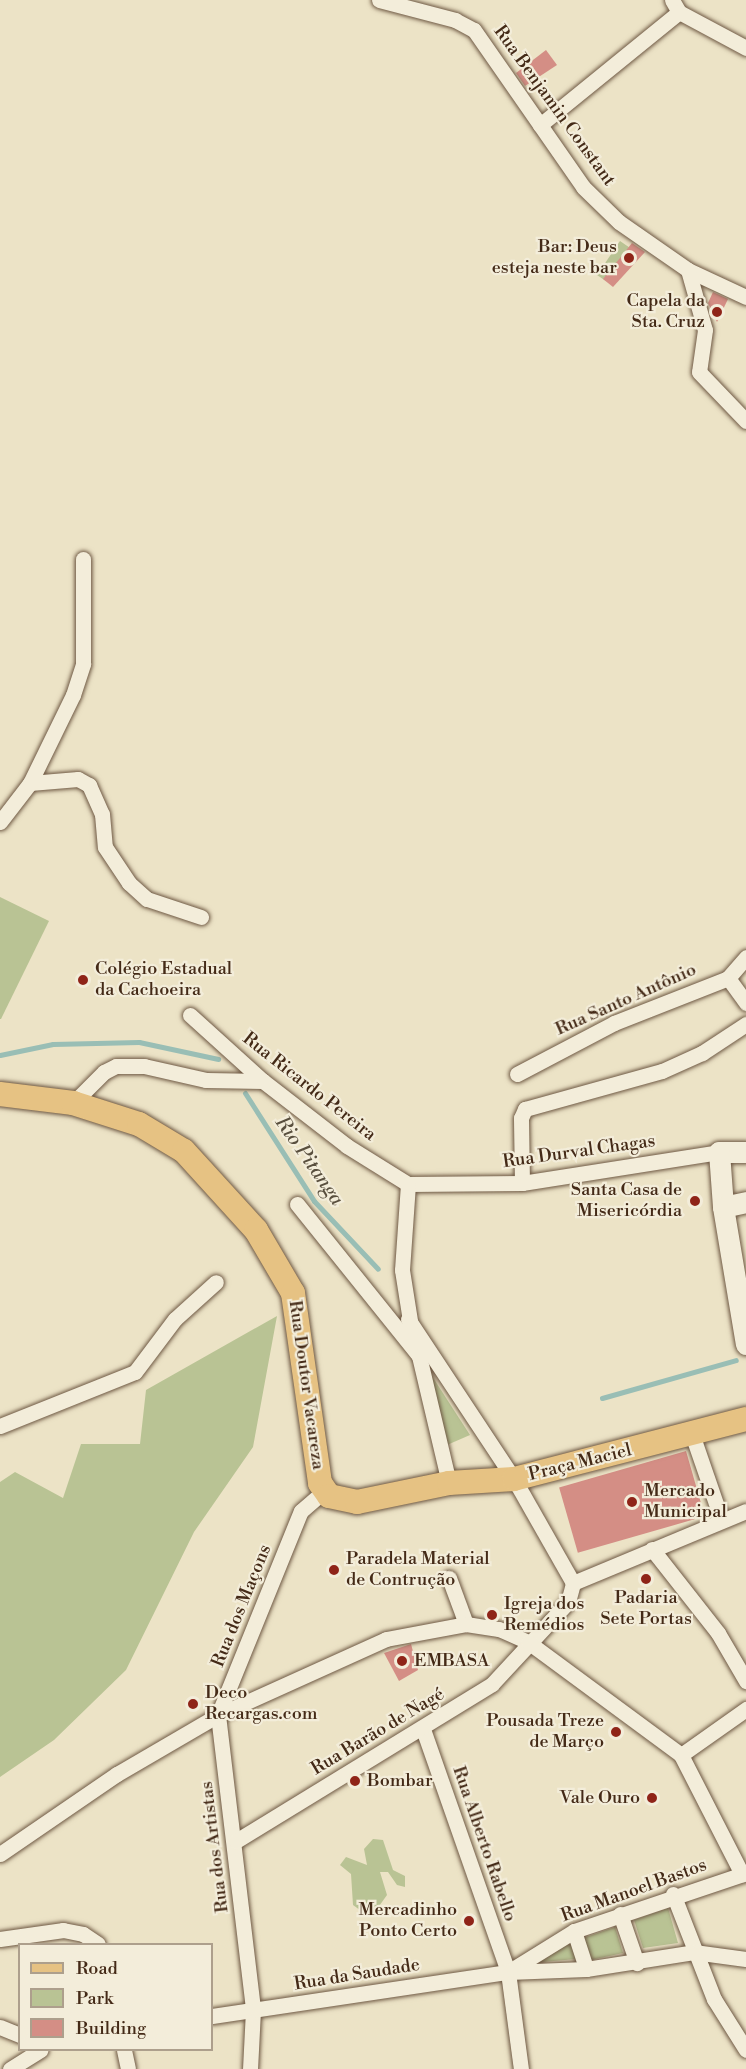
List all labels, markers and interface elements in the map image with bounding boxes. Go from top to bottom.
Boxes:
street label: Rua Benjamin Constant [488,21,620,191]
place label: Bar: Deus esteja neste bar [492,237,617,280]
marker: Bar: Deus esteja neste bar [622,251,636,265]
place label: Capela da Sta. Cruz [627,291,705,334]
marker: Capela da Sta. Cruz [710,305,724,319]
place label: Colégio Estadual da Cachoeira [95,959,232,1002]
street label: Rua Santo Antônio [552,959,700,1041]
marker: Colégio Estadual da Cachoeira [76,973,90,987]
street label: Rua Ricardo Pereira [238,1028,380,1146]
water label: Rio Pitanga [269,1112,349,1210]
street label: Rua Durval Chagas [501,1131,657,1173]
place label: Santa Casa de Misericórdia [571,1180,682,1222]
marker: Santa Casa de Misericórdia [686,1192,704,1210]
street label: Rua Doutor Vacareza [283,1299,329,1471]
street label: Praça Maciel [526,1440,634,1486]
place label: Mercado Municipal [644,1481,727,1524]
marker: Mercado Municipal [625,1495,639,1509]
street label: Rua dos Maçons [208,1542,276,1670]
place label: Paradela Material de Contrução [346,1549,490,1592]
marker: Paradela Material de Contrução [327,1563,341,1577]
marker: Padaria Sete Portas [639,1572,653,1586]
place label: Padaria Sete Portas [600,1588,692,1630]
place label: Igreja dos Remédios [504,1594,584,1636]
marker: Igreja dos Remédios [485,1608,499,1622]
place label: EMBASA [414,1650,489,1672]
marker: EMBASA [395,1654,409,1668]
place label: Deco Recargas.com [205,1683,318,1726]
street label: Rua Barão de Nagé [308,1684,448,1780]
marker: Deco Recargas.com [186,1697,200,1711]
place label: Pousada Treze de Março [486,1711,604,1754]
marker: Pousada Treze de Março [609,1725,623,1739]
street label: Rua Alberto Rabello [447,1763,521,1925]
place label: Bombar [367,1770,433,1792]
marker: Bombar [348,1774,362,1788]
street label: Rua dos Artistas [196,1780,234,1914]
place label: Vale Ouro [559,1787,640,1809]
marker: Vale Ouro [645,1791,659,1805]
street label: Rua Manoel Bastos [558,1855,710,1927]
place label: Mercadinho Ponto Certo [359,1900,457,1942]
marker: Mercadinho Ponto Certo [462,1914,476,1928]
legend [18,1943,213,2051]
street label: Rua da Saudade [293,1954,421,1996]
text: Road [76,1957,118,1980]
text: Park [76,1987,113,2010]
text: Building [76,2017,146,2040]

